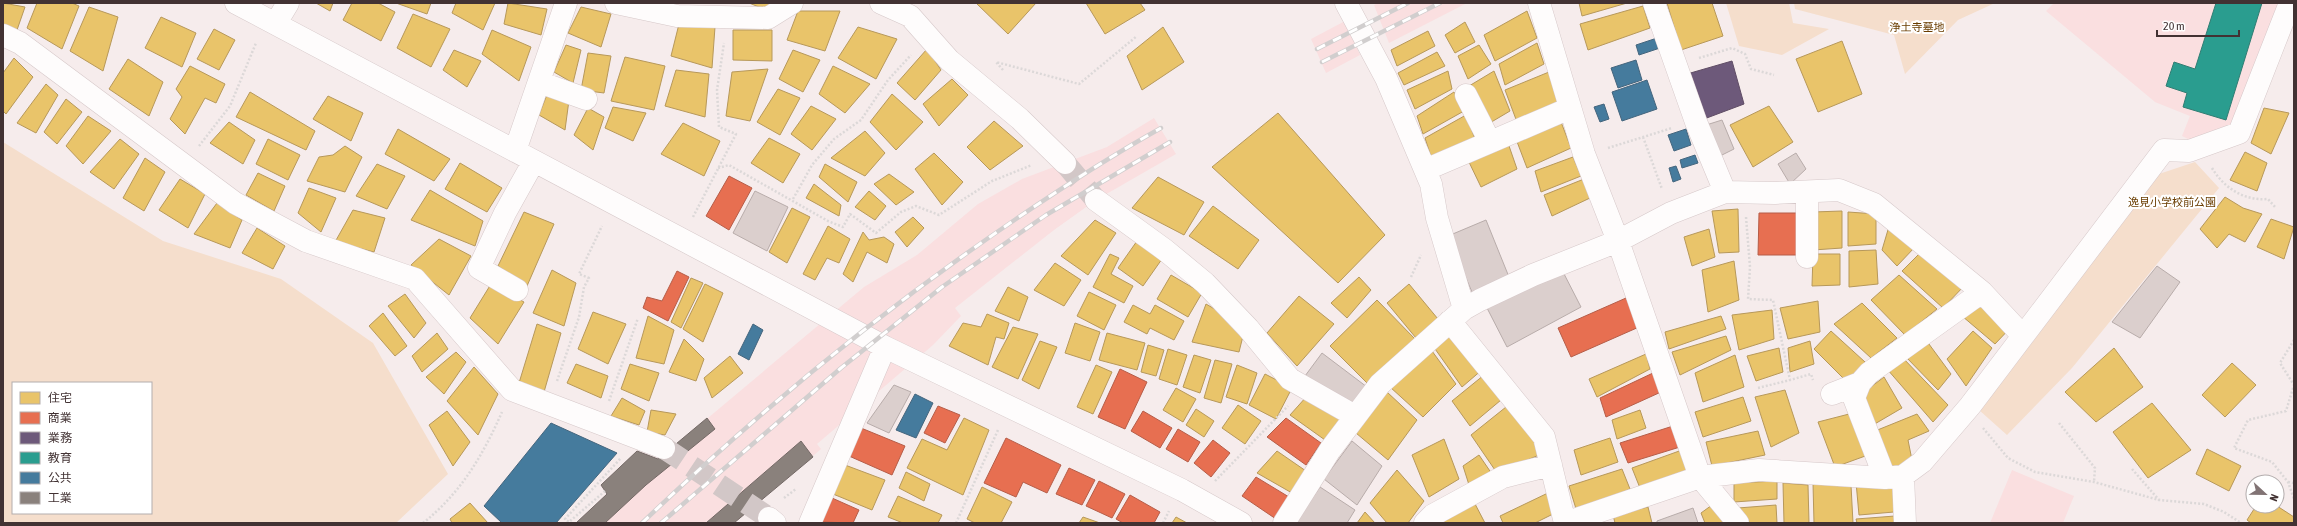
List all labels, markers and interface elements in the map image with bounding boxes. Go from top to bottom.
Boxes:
scale bar [2157,12,2239,38]
text: 20 m [2163,19,2185,33]
park label: 浄土寺墓地 [1890,21,1945,33]
park label: 逸見小学校前公園 [2128,196,2216,208]
legend [12,382,152,514]
text: 住宅 [48,391,72,405]
text: 商業 [48,411,72,425]
text: 業務 [48,431,72,445]
text: 教育 [48,451,72,465]
text: 公共 [48,471,72,485]
north arrow [2245,474,2285,514]
text: 工業 [48,491,72,505]
text: N [2267,492,2281,503]

